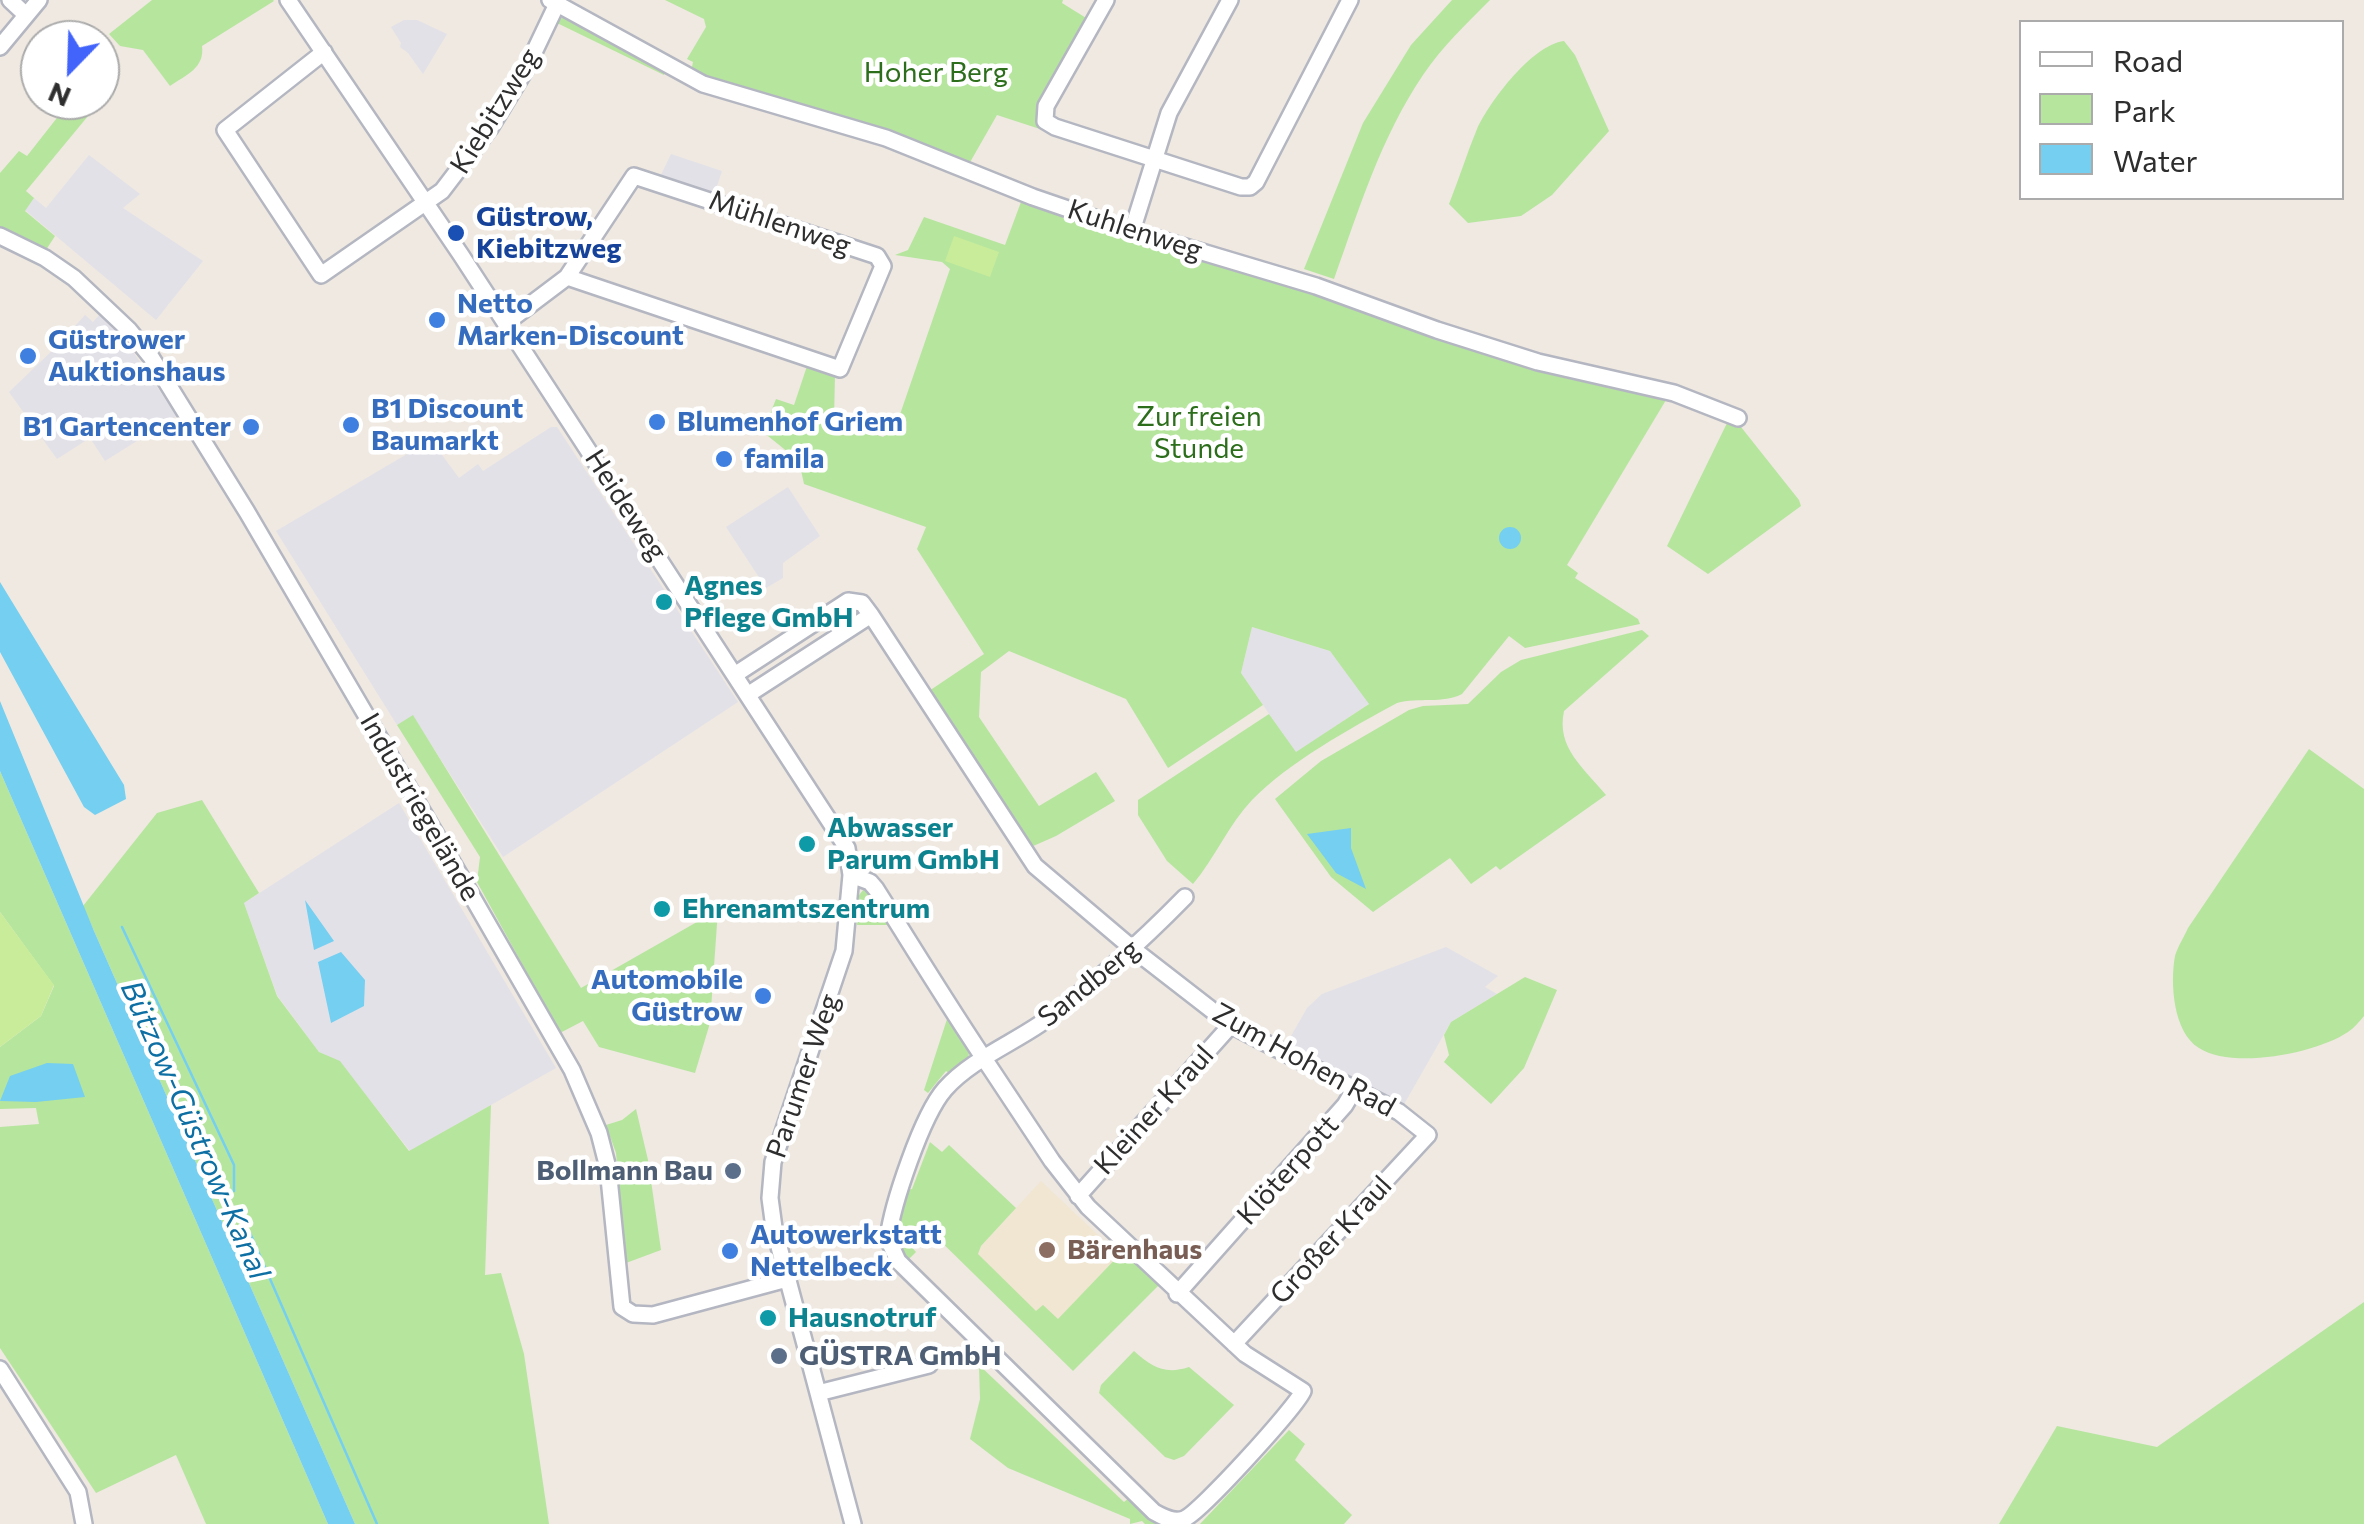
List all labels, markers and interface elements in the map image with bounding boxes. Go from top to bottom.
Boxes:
north arrow [20,20,120,120]
legend [2019,20,2344,200]
text: Road [2113,41,2183,78]
street label: Kiebitzweg [443,42,547,180]
park label: Hoher Berg [864,56,1008,90]
text: N [43,76,75,116]
text: Park [2113,91,2176,128]
text: Water [2113,141,2198,178]
street label: Mühlenweg [705,183,855,263]
street label: Kuhlenweg [1063,192,1207,268]
place label: Güstrow, Kiebitzweg [476,200,622,266]
marker: Güstrow, Kiebitzweg [445,222,467,244]
place label: Netto Marken-Discount [457,287,684,353]
marker: Netto Marken-Discount [426,309,448,331]
place label: Güstrower Auktionshaus [48,323,225,389]
marker: Güstrower Auktionshaus [17,345,39,367]
place label: B1 Discount Baumarkt [371,392,523,458]
park label: Zur freien Stunde [1136,400,1262,466]
place label: Blumenhof Griem [677,405,903,439]
place label: B1 Gartencenter [23,410,231,444]
marker: Blumenhof Griem [646,411,668,433]
marker: B1 Discount Baumarkt [340,414,362,436]
marker: B1 Gartencenter [240,416,262,438]
place label: famila [744,442,825,476]
street label: Heideweg [578,443,674,567]
marker: famila [713,448,735,470]
place label: Agnes Pflege GmbH [684,569,854,635]
marker: Agnes Pflege GmbH [653,591,675,613]
street label: Industriegelände [353,707,487,907]
place label: Abwasser Parum GmbH [827,811,1000,877]
marker: Abwasser Parum GmbH [796,833,818,855]
place label: Ehrenamtszentrum [682,892,930,926]
marker: Ehrenamtszentrum [651,898,673,920]
street label: Sandberg [1031,932,1147,1034]
place label: Automobile Güstrow [591,963,743,1029]
water label: Bützow-Güstrow-Kanal [113,975,277,1285]
marker: Automobile Güstrow [752,985,774,1007]
street label: Parumer Weg [759,990,847,1162]
street label: Zum Hohen Rad [1207,996,1401,1124]
street label: Kleiner Kraul [1087,1038,1221,1182]
street label: Klöterpott [1230,1108,1346,1232]
place label: Bollmann Bau [536,1154,713,1188]
marker: Bollmann Bau [722,1160,744,1182]
street label: Großer Kraul [1263,1169,1399,1311]
place label: Autowerkstatt Nettelbeck [750,1218,942,1284]
place label: Bärenhaus [1067,1233,1202,1267]
marker: Bärenhaus [1036,1239,1058,1261]
marker: Autowerkstatt Nettelbeck [719,1240,741,1262]
place label: Hausnotruf [788,1301,936,1335]
marker: Hausnotruf [757,1307,779,1329]
place label: GÜSTRA GmbH [799,1339,1001,1373]
marker: GÜSTRA GmbH [768,1345,790,1367]

